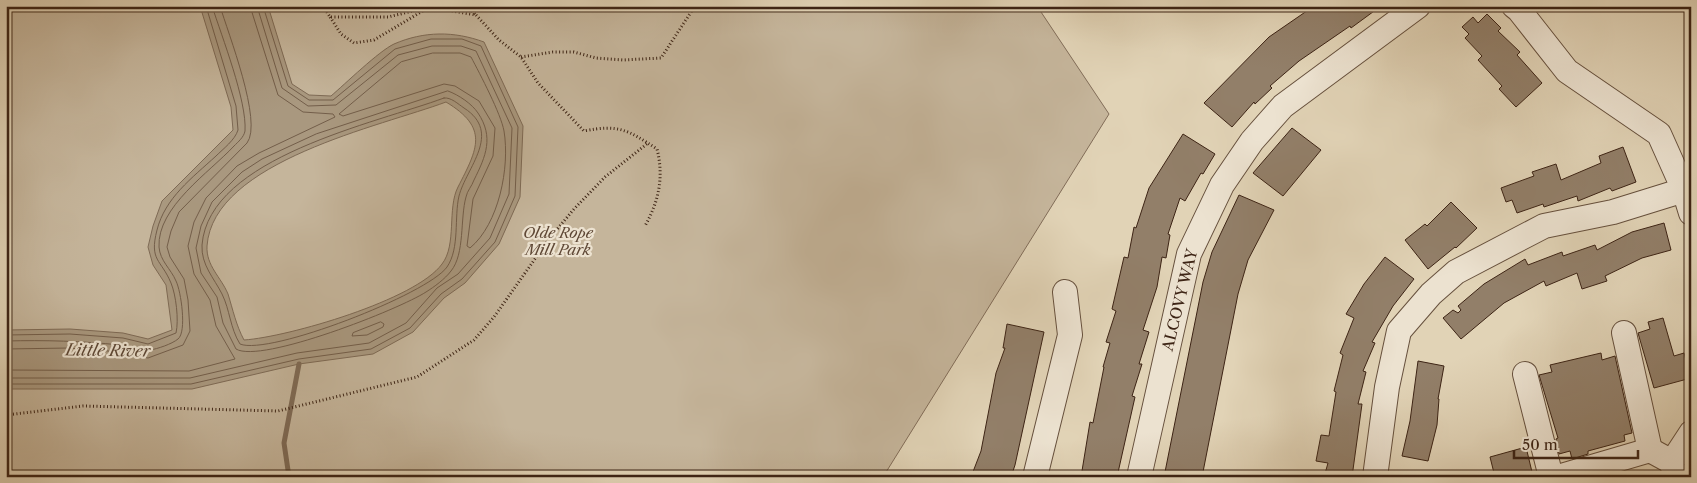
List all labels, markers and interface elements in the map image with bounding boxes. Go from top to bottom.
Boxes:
park label: Olde Rope Mill Park [523,223,594,259]
street label: ALCOVY WAY [1157,246,1201,354]
water label: Little River [64,339,152,361]
scale bar [1514,428,1638,460]
text: 50 m [1522,435,1558,454]

